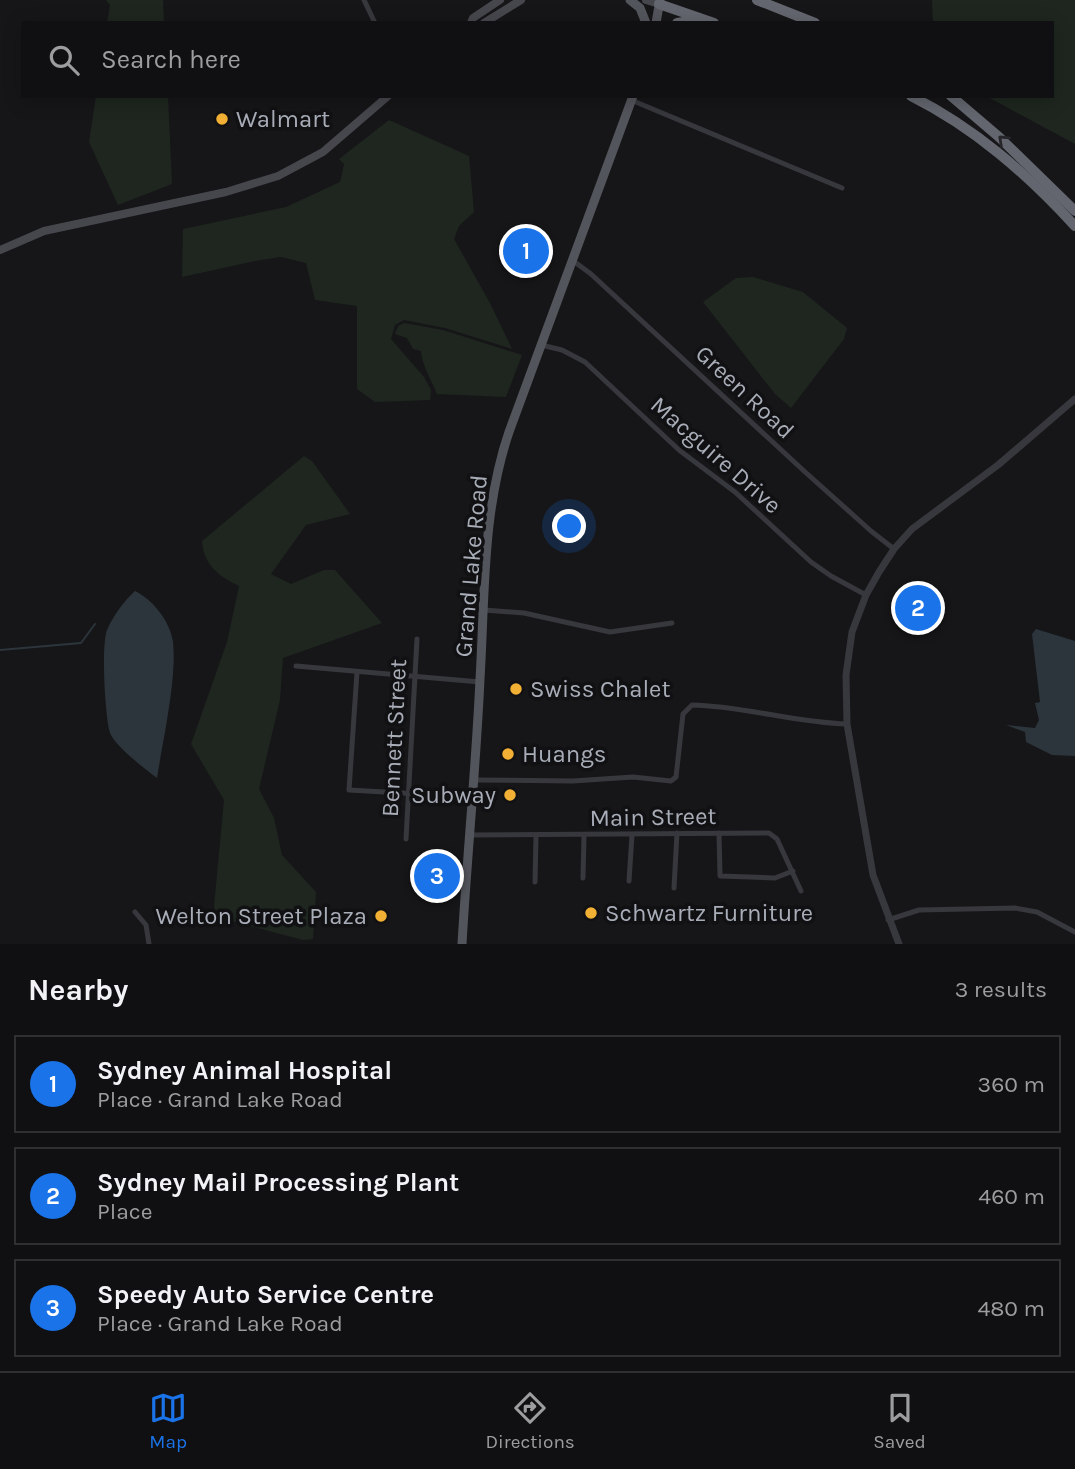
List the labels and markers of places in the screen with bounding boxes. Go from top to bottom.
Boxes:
place label: Walmart [236,105,330,133]
marker: Walmart [214,111,230,127]
pin: 1 [503,225,549,277]
pin: 2 [895,582,941,634]
place label: Swiss Chalet [530,675,670,703]
marker: Swiss Chalet [508,681,524,697]
place label: Huangs [522,740,606,768]
marker: Huangs [500,746,516,762]
place label: Subway [411,781,496,809]
marker: Subway [502,787,518,803]
pin: 3 [414,850,460,902]
place label: Schwartz Furniture [605,899,813,927]
place label: Welton Street Plaza [156,902,367,930]
marker: Schwartz Furniture [583,905,599,921]
marker: Welton Street Plaza [373,908,389,924]

